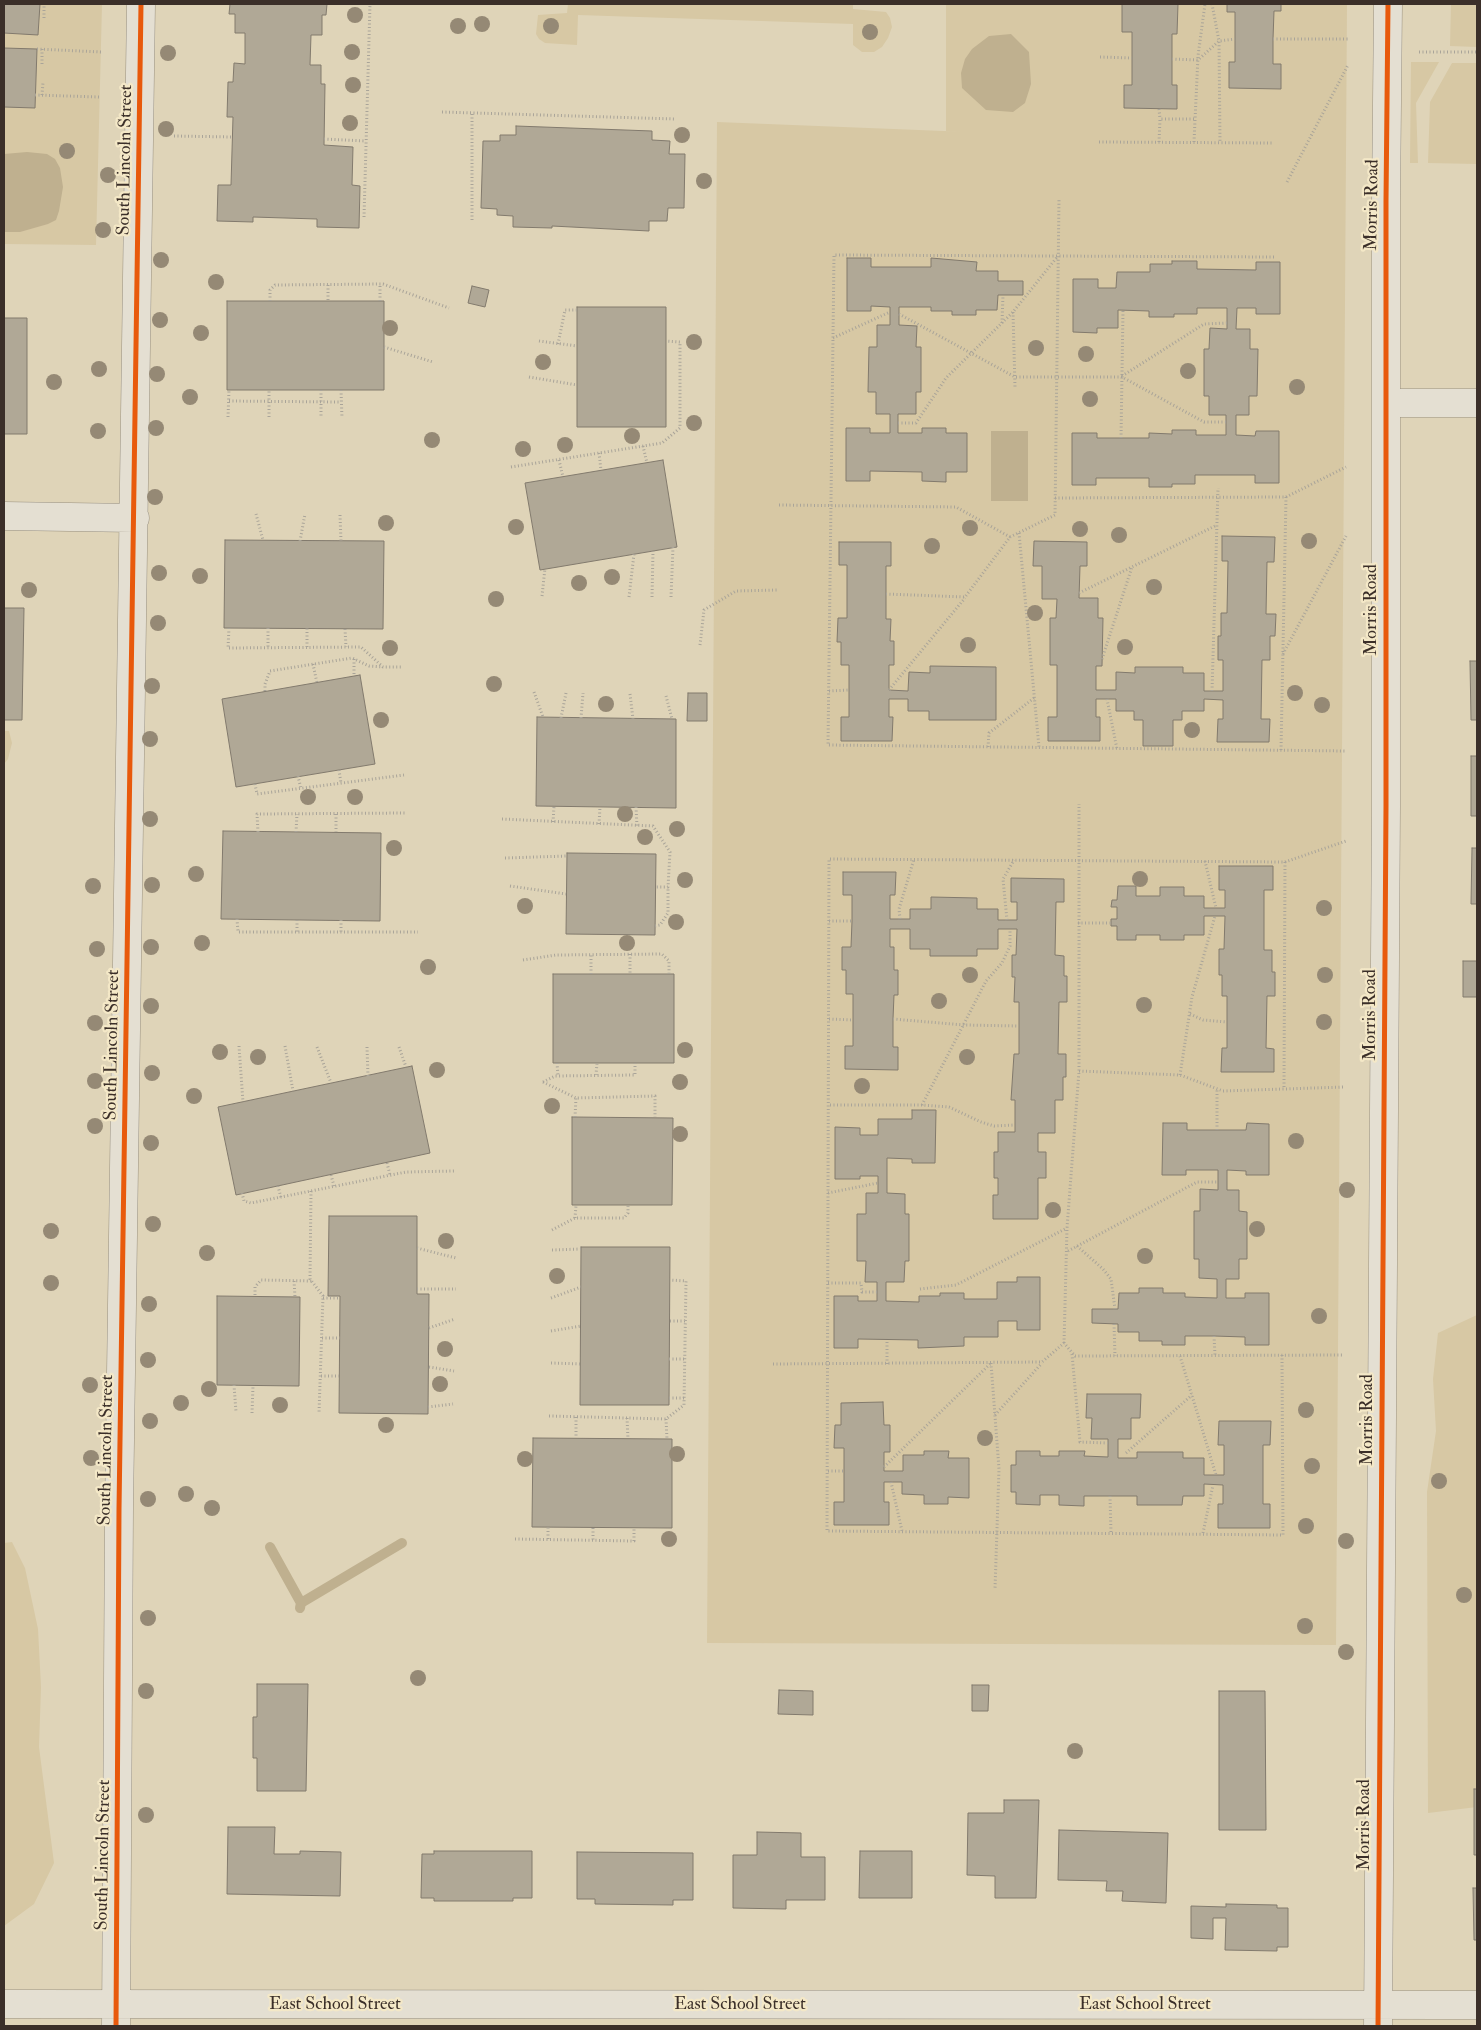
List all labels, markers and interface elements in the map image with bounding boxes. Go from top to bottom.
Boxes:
street label: South Lincoln Street [114,84,138,236]
street label: Morris Road [1361,159,1385,251]
street label: Morris Road [1361,564,1383,656]
street label: South Lincoln Street [101,969,125,1121]
street label: Morris Road [1360,969,1382,1061]
street label: South Lincoln Street [95,1374,119,1526]
street label: Morris Road [1357,1374,1379,1466]
street label: South Lincoln Street [92,1779,116,1931]
street label: Morris Road [1354,1779,1376,1871]
street label: East School Street [269,1994,401,2016]
street label: East School Street [674,1994,806,2016]
street label: East School Street [1079,1994,1211,2016]

